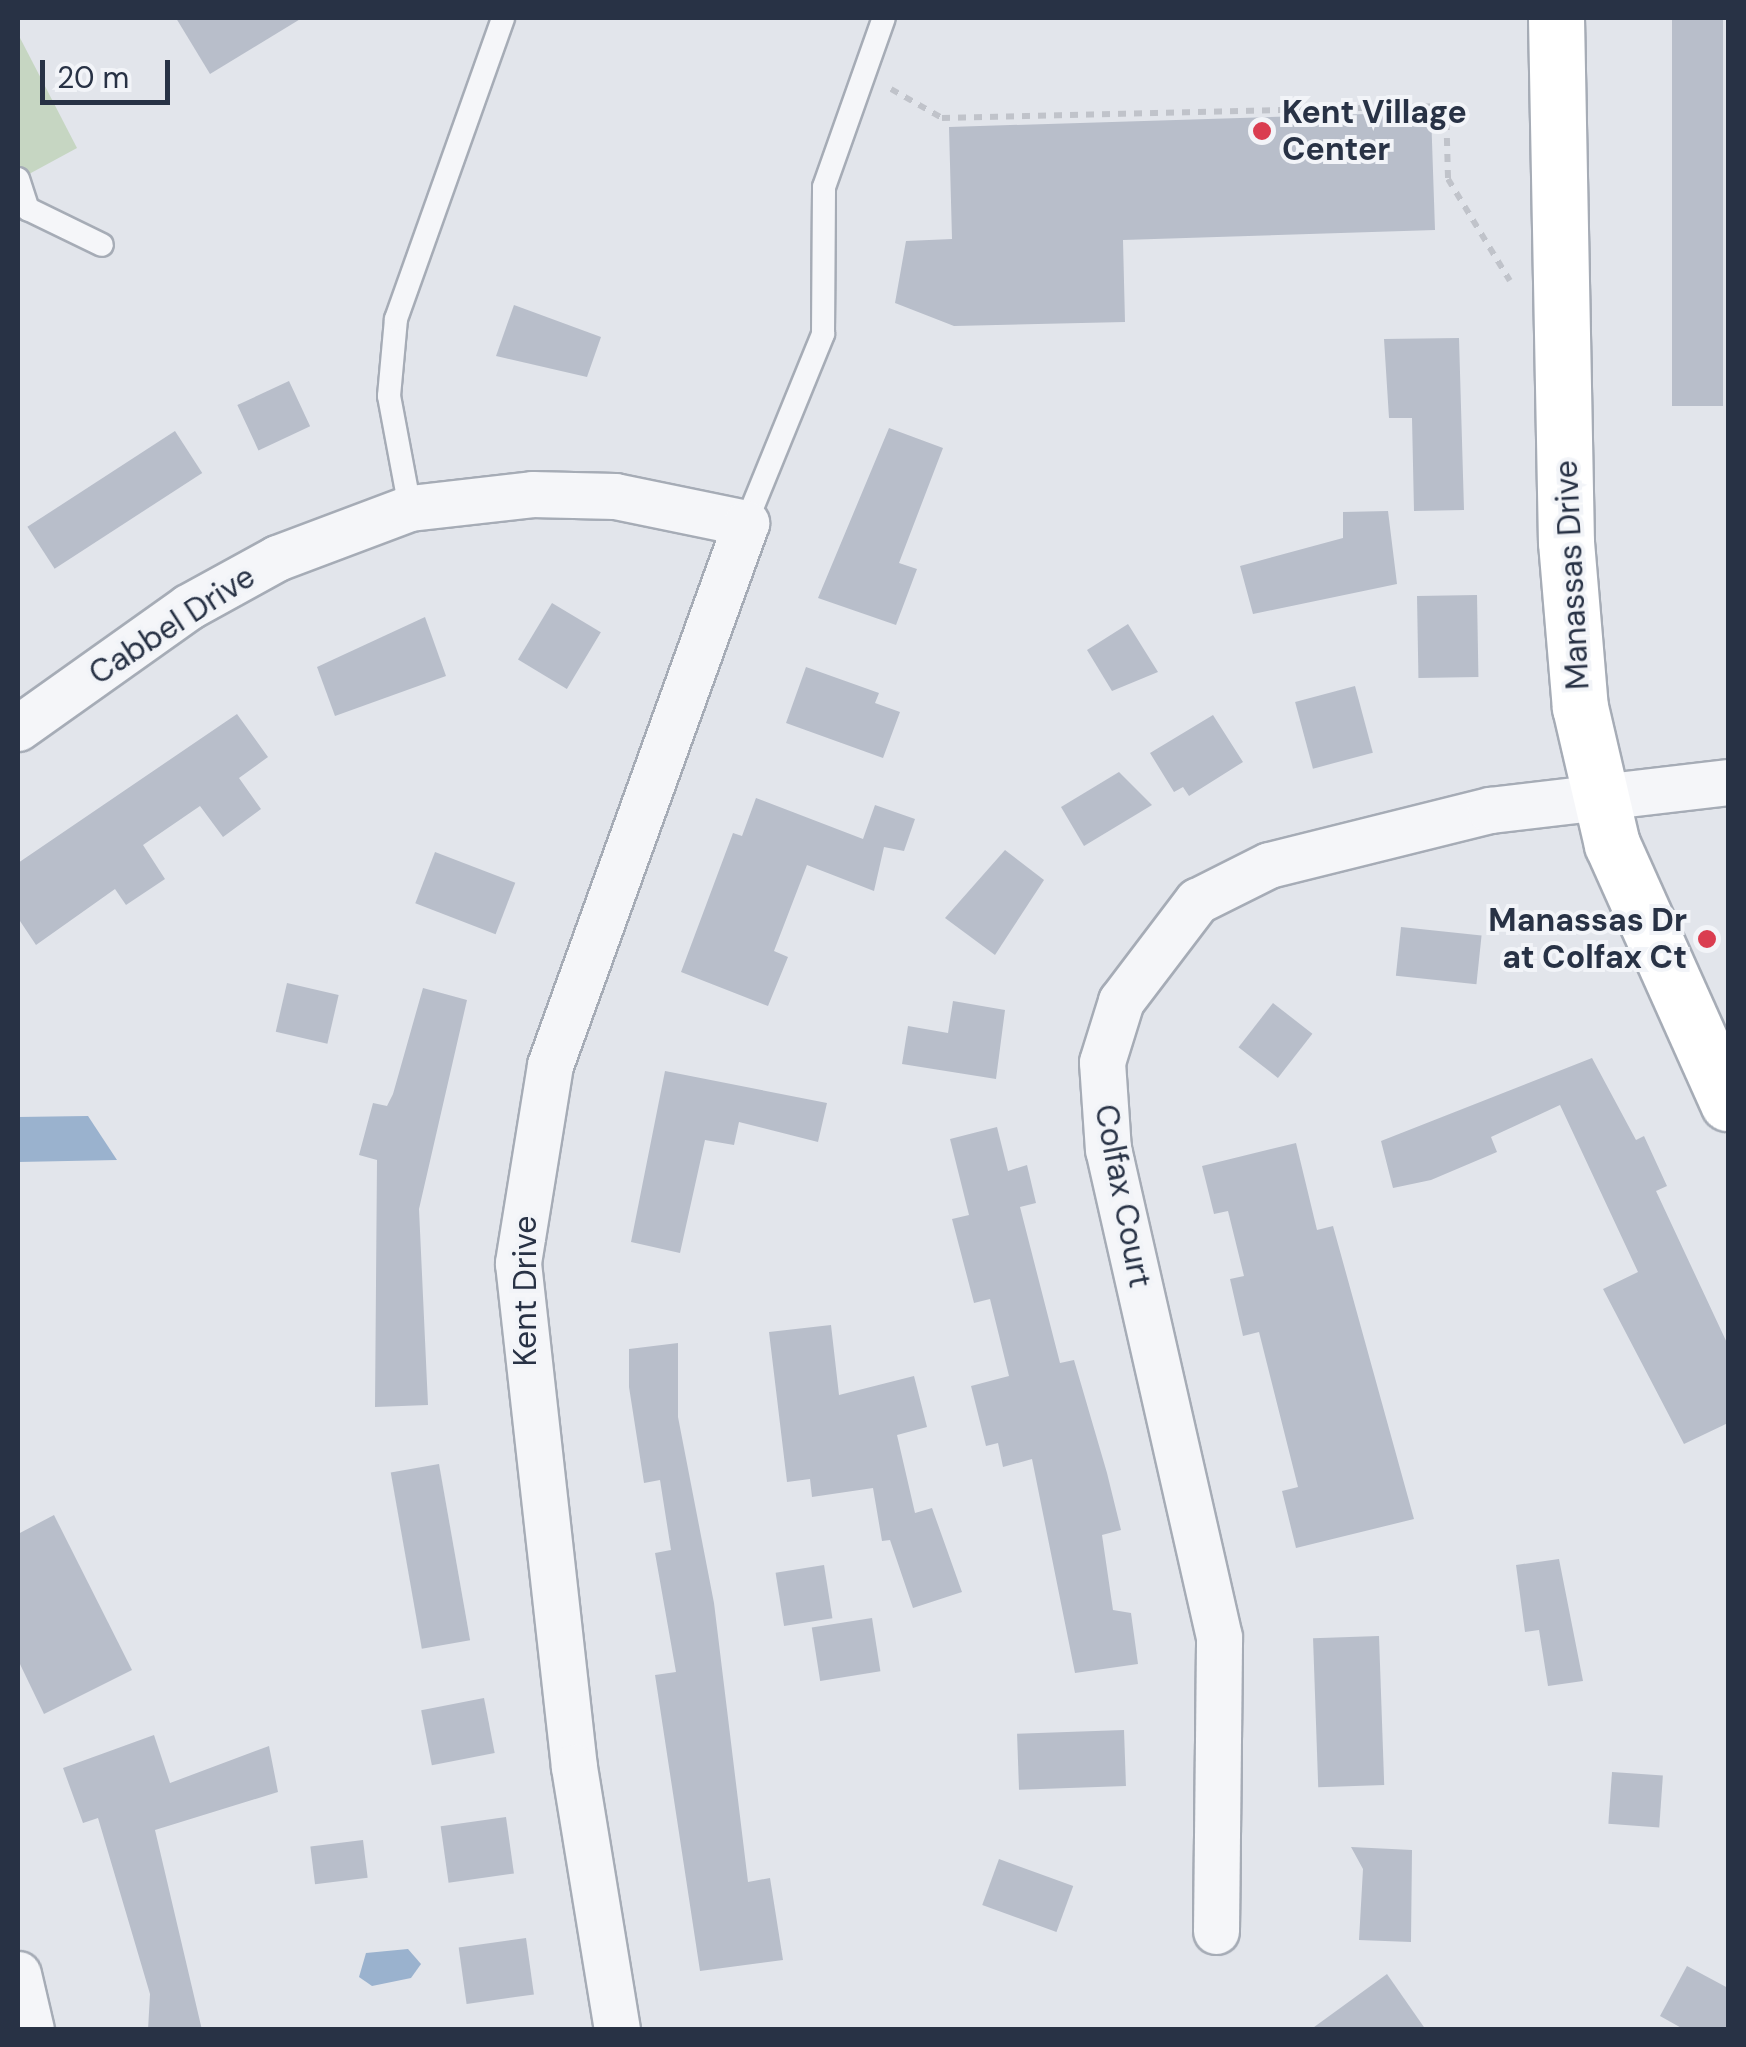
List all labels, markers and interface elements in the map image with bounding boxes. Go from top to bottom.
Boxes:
scale bar [45,40,175,102]
text: 20 m [57,58,129,97]
place label: Kent Village Center [1282,94,1467,169]
marker: Kent Village Center [1251,120,1273,142]
street label: Manassas Drive [1547,459,1597,691]
street label: Cabbel Drive [82,557,262,693]
place label: Manassas Dr at Colfax Ct [1488,902,1687,977]
marker: Manassas Dr at Colfax Ct [1696,928,1718,950]
street label: Colfax Court [1086,1101,1160,1291]
street label: Kent Drive [506,1215,544,1367]

